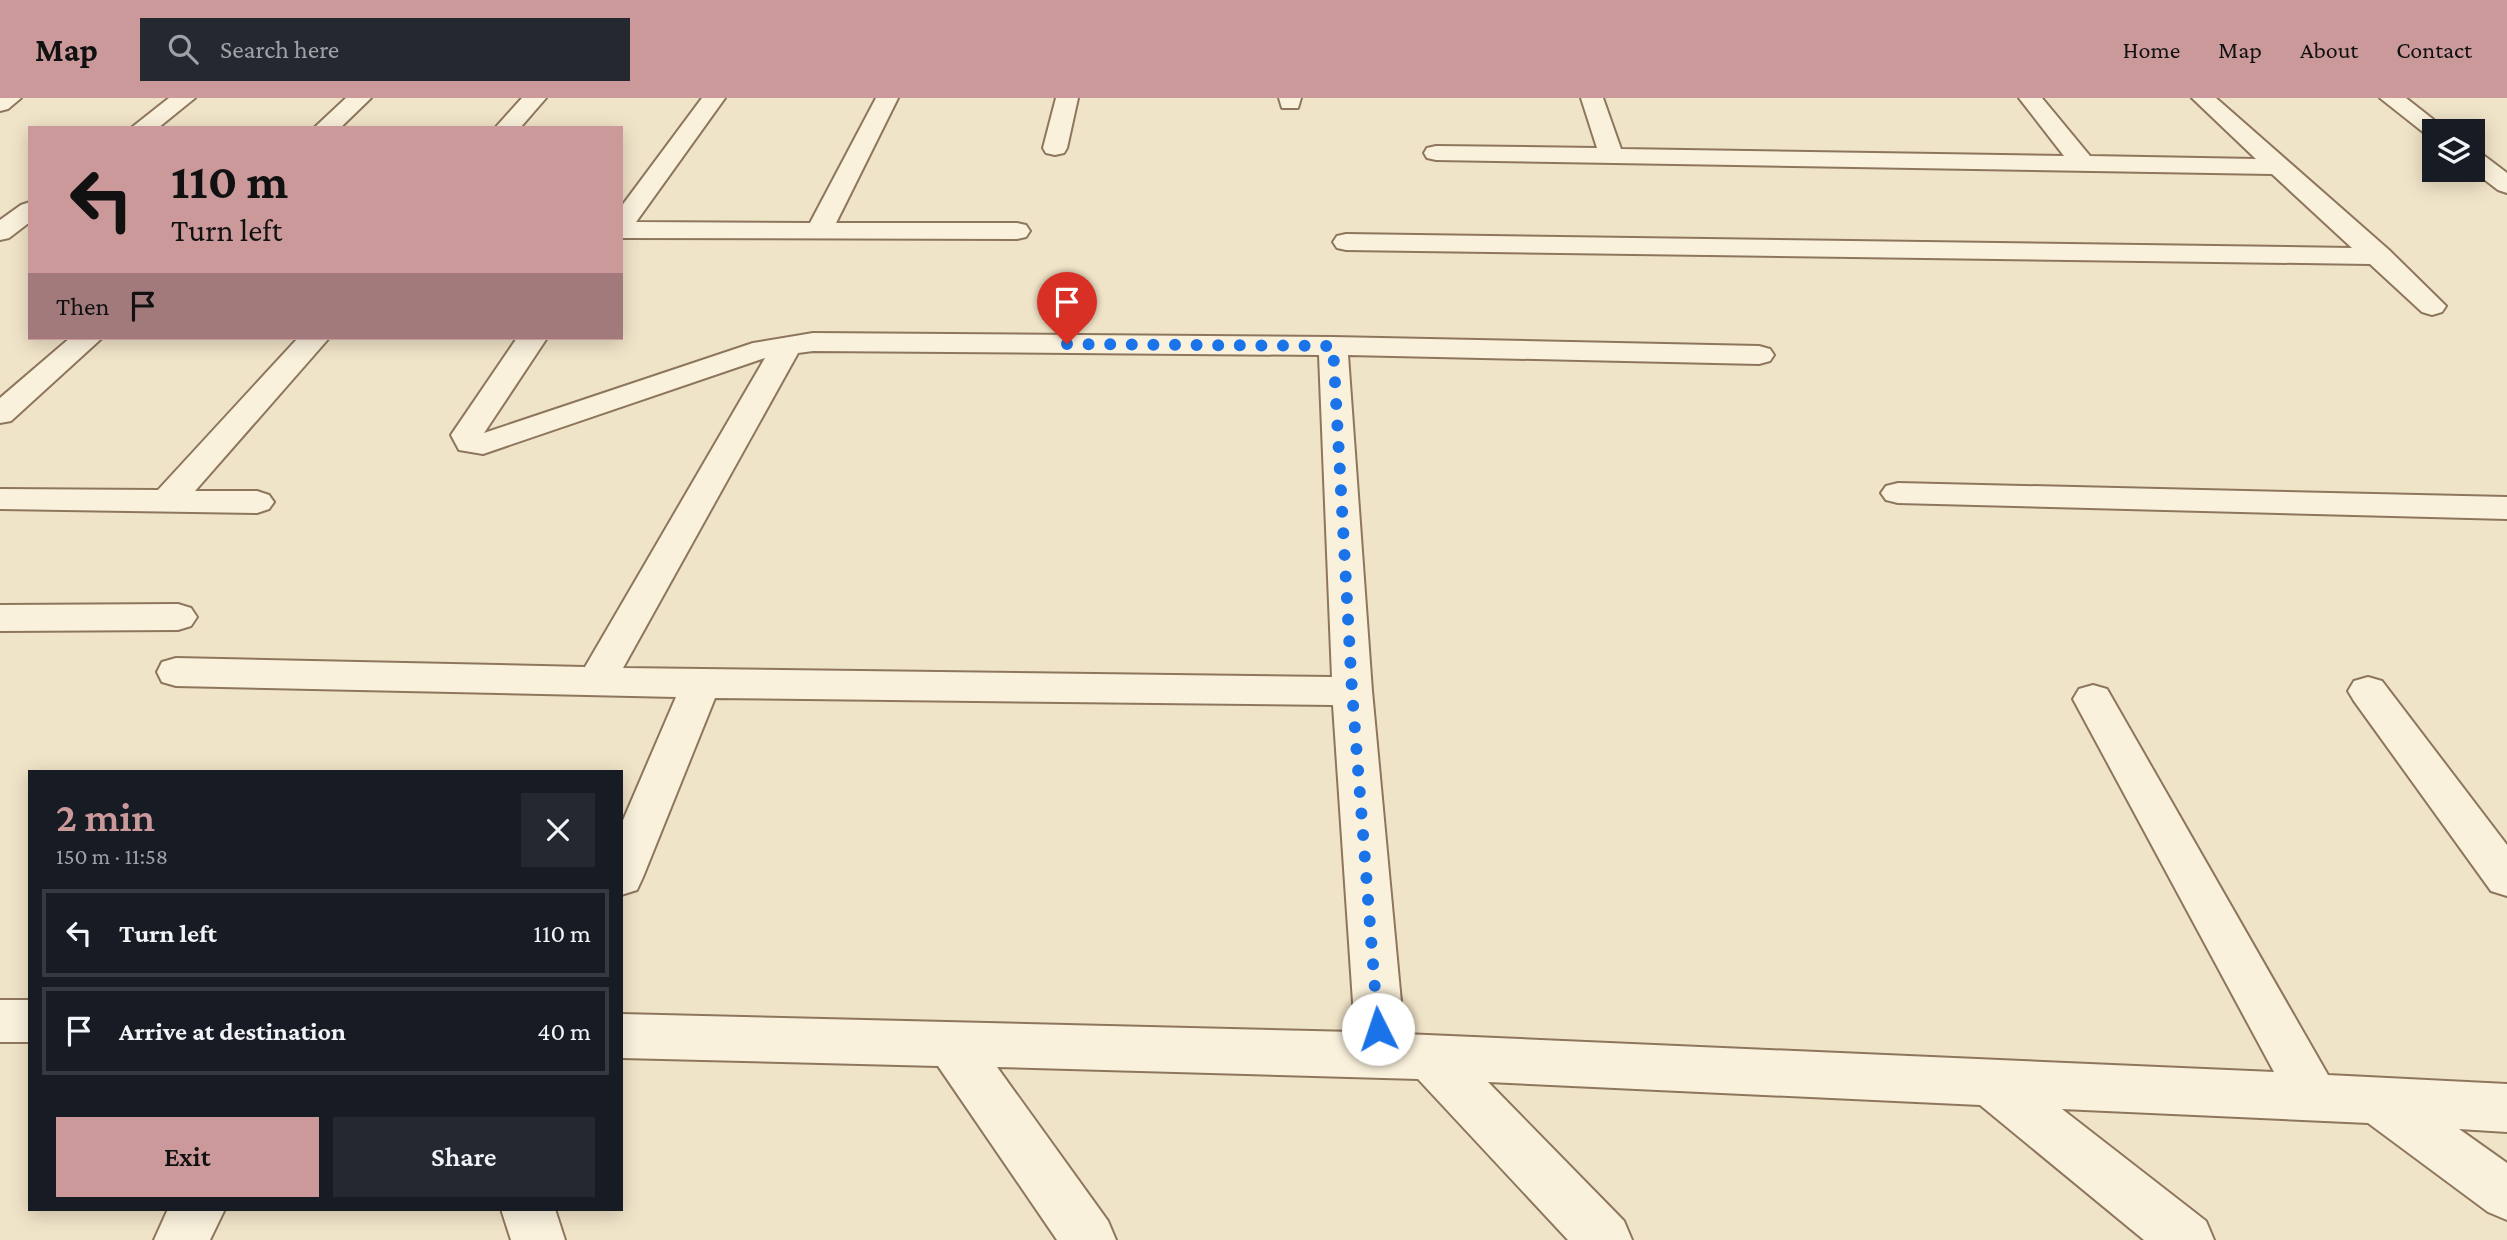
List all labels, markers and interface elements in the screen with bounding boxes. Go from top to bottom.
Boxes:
search box [140,18,630,81]
icon: search [164,30,202,68]
text: Map [35,31,98,68]
text: Search here [220,35,339,64]
text: Home [2123,36,2180,63]
text: Map [2218,36,2262,63]
text: About [2300,36,2358,63]
text: Contact [2396,36,2472,63]
map controls [2422,119,2485,182]
button: layers [2422,119,2485,182]
icon: left [56,154,147,245]
text: 110 m [171,154,288,209]
text: Turn left [171,212,282,248]
pin [1037,272,1097,344]
icon: arrive [1048,283,1086,321]
icon: arrive [124,287,162,325]
text: Then [56,292,110,321]
text: 2 min [56,793,155,840]
button: close [521,793,595,867]
text: 150 m · 11:58 [56,843,168,869]
icon: left [60,914,98,952]
text: Turn left [119,919,217,948]
text: 110 m [533,919,591,948]
position arrow [1341,992,1415,1066]
icon: arrive [60,1012,98,1050]
text: Arrive at destination [119,1017,346,1046]
text: 40 m [537,1017,591,1046]
button: Exit [56,1117,319,1197]
button: Share [333,1117,595,1197]

